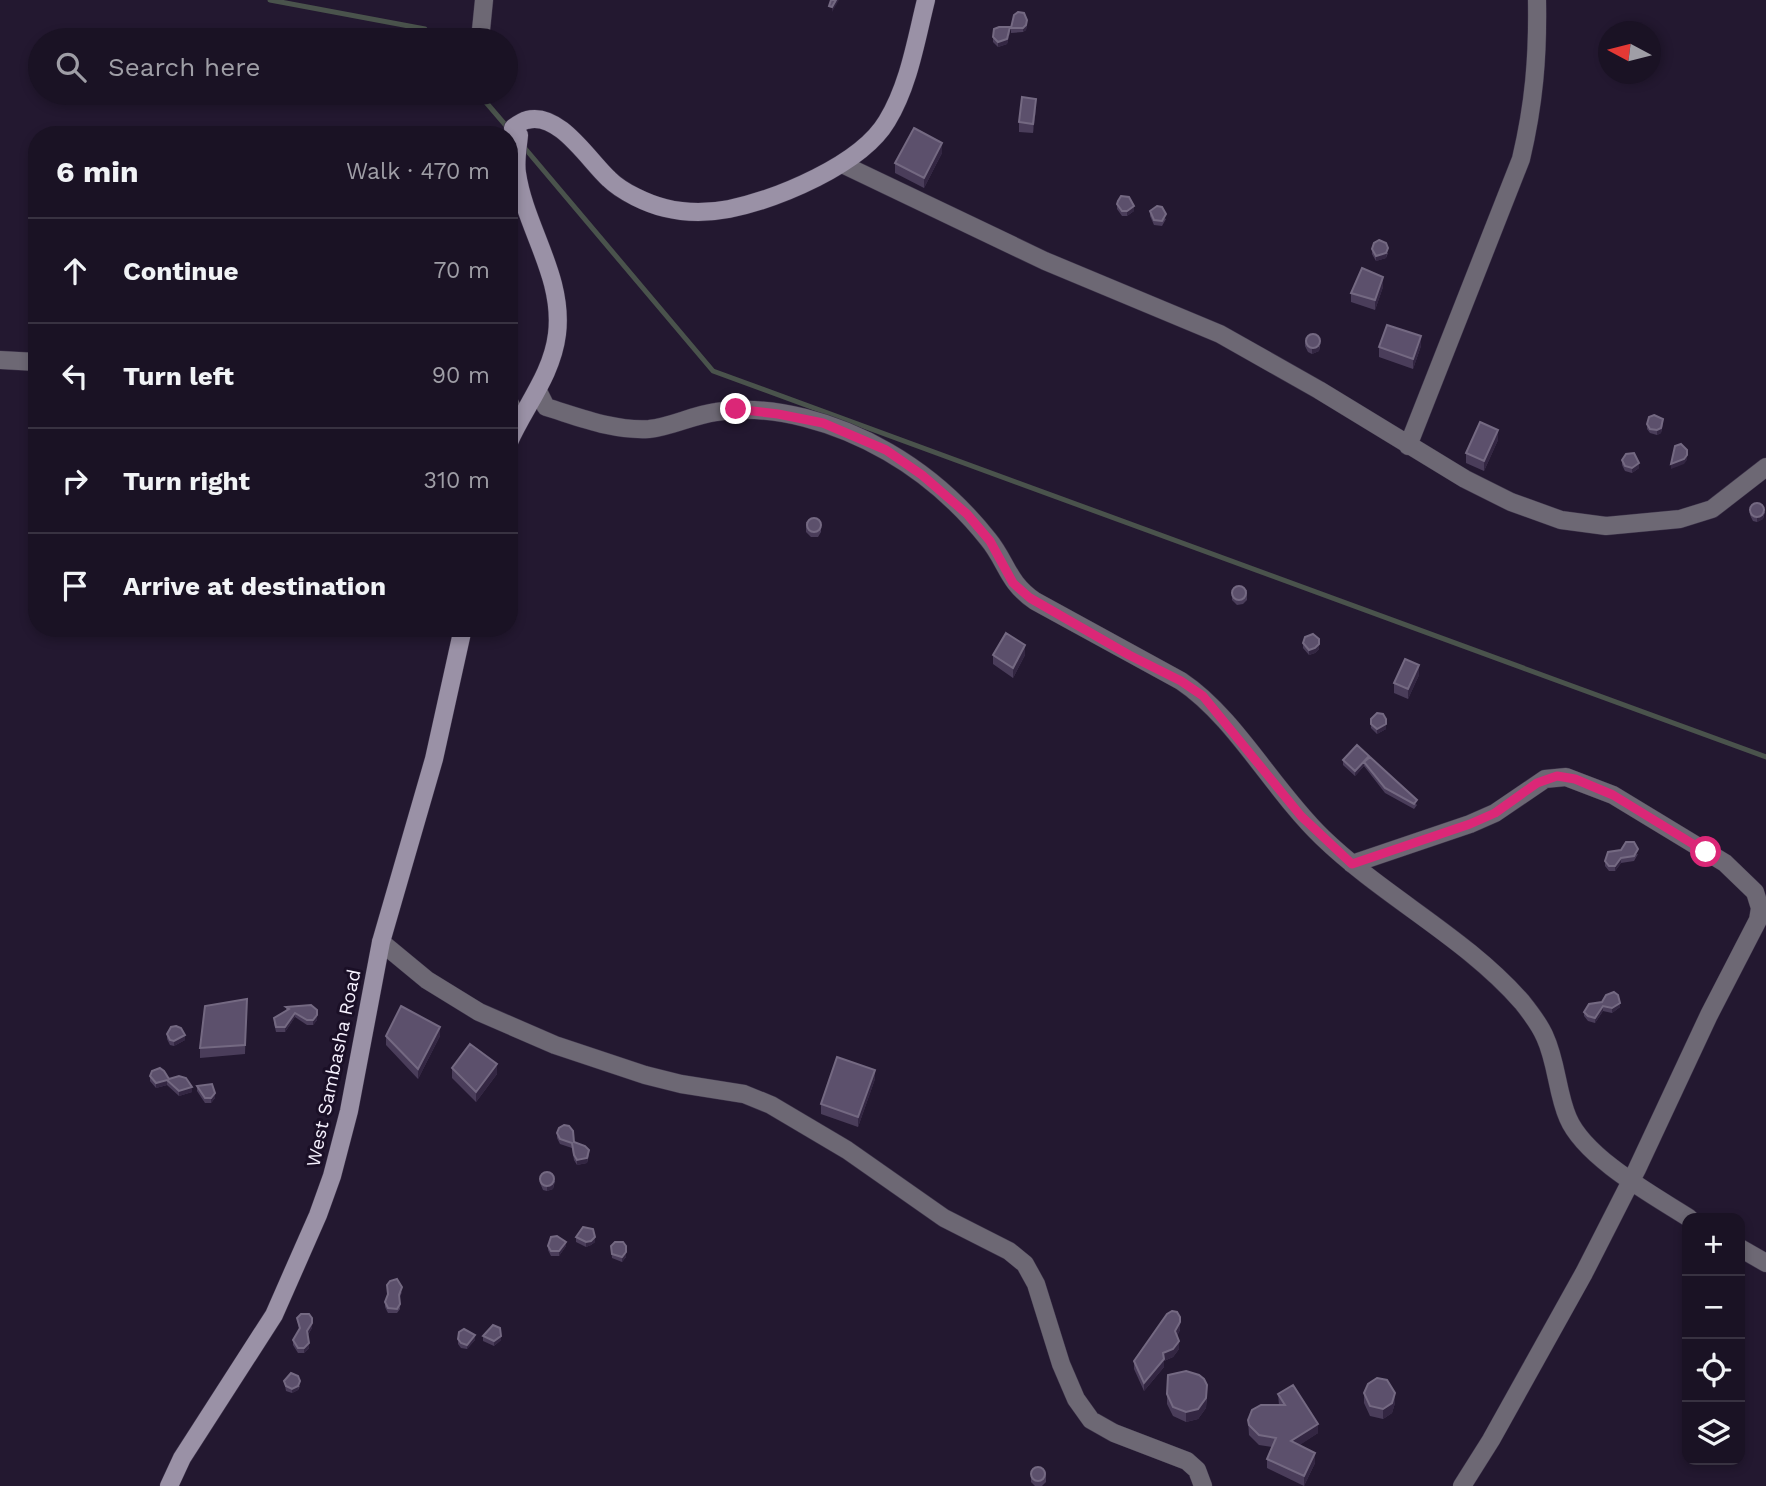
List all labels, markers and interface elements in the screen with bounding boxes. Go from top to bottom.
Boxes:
north arrow [1598,21,1661,84]
search box [28,28,518,105]
icon: search [52,48,90,86]
text: Search here [108,52,260,82]
text: 6 min [56,154,139,189]
text: Walk · 470 m [346,158,490,185]
icon: ahead [56,252,94,290]
text: Continue [123,256,239,286]
text: 70 m [433,257,490,284]
icon: left [56,357,94,395]
text: Turn left [123,361,234,391]
text: 90 m [432,362,490,389]
route end [720,393,751,424]
icon: right [56,462,94,500]
text: Turn right [123,466,250,496]
text: 310 m [424,467,490,494]
icon: arrive [56,567,94,605]
text: Arrive at destination [123,571,386,601]
route start [1690,836,1721,867]
street label: West Sambasha Road [301,967,366,1169]
map controls [1682,1213,1745,1465]
button: + [1682,1213,1745,1276]
button: − [1682,1276,1745,1339]
button: locate [1682,1339,1745,1402]
button: layers [1682,1402,1745,1465]

